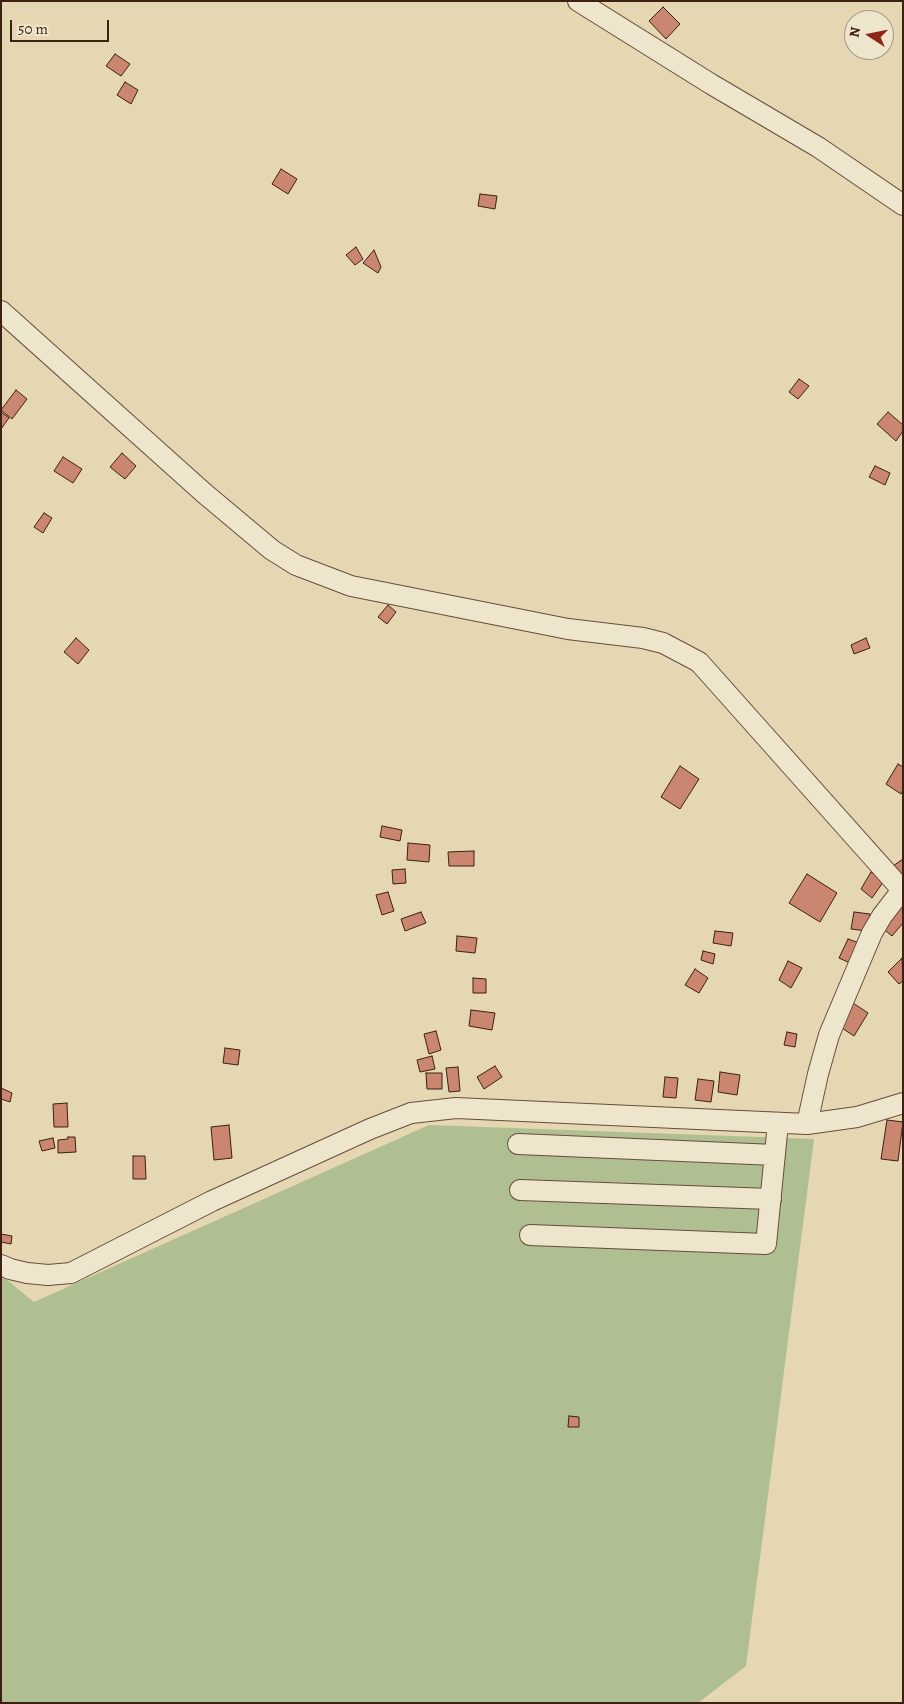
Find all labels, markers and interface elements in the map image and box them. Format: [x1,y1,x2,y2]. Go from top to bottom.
scale bar [12,10,111,42]
north arrow [844,10,894,60]
text: 50 m [18,19,48,39]
text: N [844,25,865,39]

